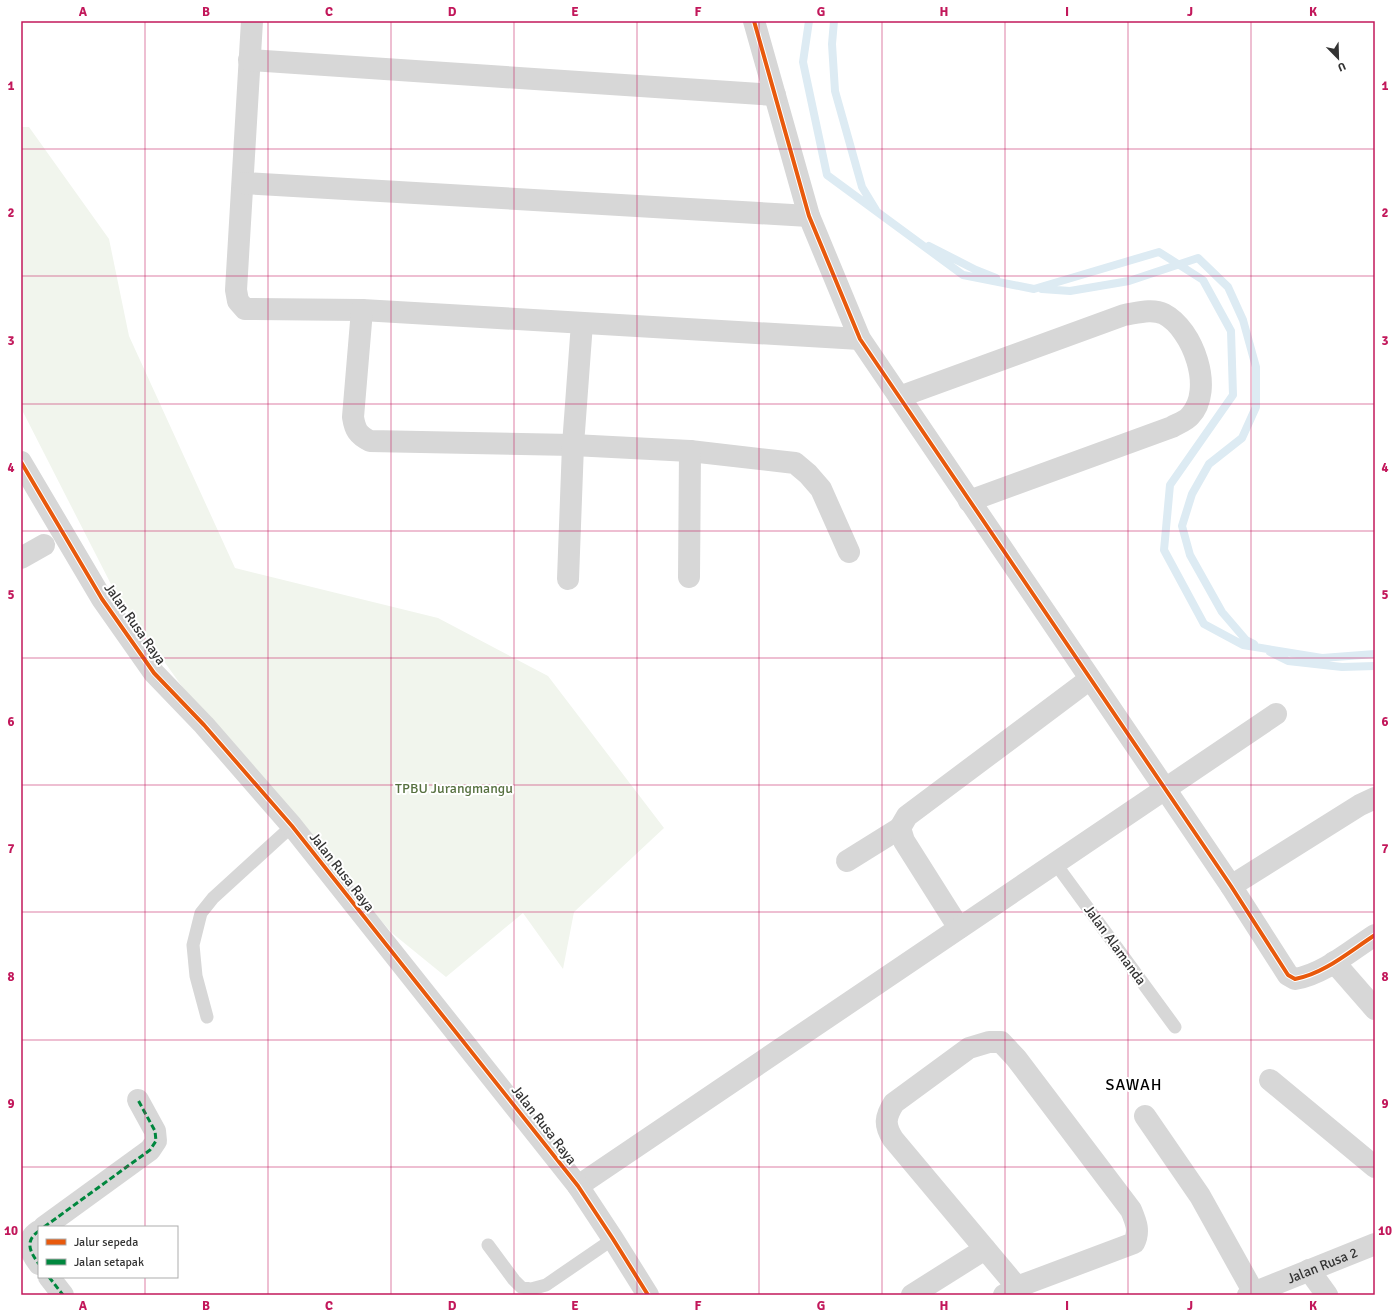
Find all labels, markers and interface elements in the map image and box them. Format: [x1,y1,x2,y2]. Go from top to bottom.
text: A [79,4,88,20]
text: B [202,4,210,20]
text: C [325,4,333,20]
text: D [448,4,457,20]
text: E [571,4,579,20]
text: F [695,4,702,20]
text: G [817,4,825,20]
text: H [940,4,948,20]
text: I [1065,4,1069,20]
text: J [1187,4,1193,20]
text: K [1309,4,1317,20]
north arrow [1318,38,1358,78]
text: U [1336,59,1348,74]
text: 1 [7,78,15,94]
text: 1 [1381,78,1389,94]
text: 2 [7,205,15,221]
text: 2 [1381,205,1389,221]
text: 3 [7,333,15,349]
text: 3 [1381,333,1389,349]
text: 4 [7,460,15,476]
text: 4 [1381,460,1389,476]
street label: Jalan Rusa Raya [101,580,169,668]
text: 5 [7,587,15,603]
text: 5 [1381,587,1389,603]
text: 6 [7,714,15,730]
text: 6 [1381,714,1389,730]
park label: TPBU Jurangmangu [395,780,513,797]
street label: Jalan Rusa Raya [306,829,378,915]
text: 7 [7,841,15,857]
text: 7 [1381,841,1389,857]
street label: Jalan Alamanda [1080,902,1150,988]
text: 8 [7,969,15,985]
text: 8 [1381,969,1389,985]
district label: SAWAH [1106,1075,1163,1095]
street label: Jalan Rusa Raya [508,1082,580,1168]
text: 9 [7,1096,15,1112]
text: 9 [1381,1096,1389,1112]
text: 10 [4,1223,18,1239]
text: 10 [1378,1223,1392,1239]
legend [38,1226,178,1278]
text: Jalur sepeda [74,1235,138,1250]
street label: Jalan Rusa 2 [1284,1243,1360,1287]
text: Jalan setapak [74,1255,144,1270]
text: A [79,1298,88,1314]
text: B [202,1298,210,1314]
text: C [325,1298,333,1314]
text: D [448,1298,457,1314]
text: E [571,1298,579,1314]
text: F [695,1298,702,1314]
text: G [817,1298,825,1314]
text: H [940,1298,948,1314]
text: I [1065,1298,1069,1314]
text: J [1187,1298,1193,1314]
text: K [1309,1298,1317,1314]

